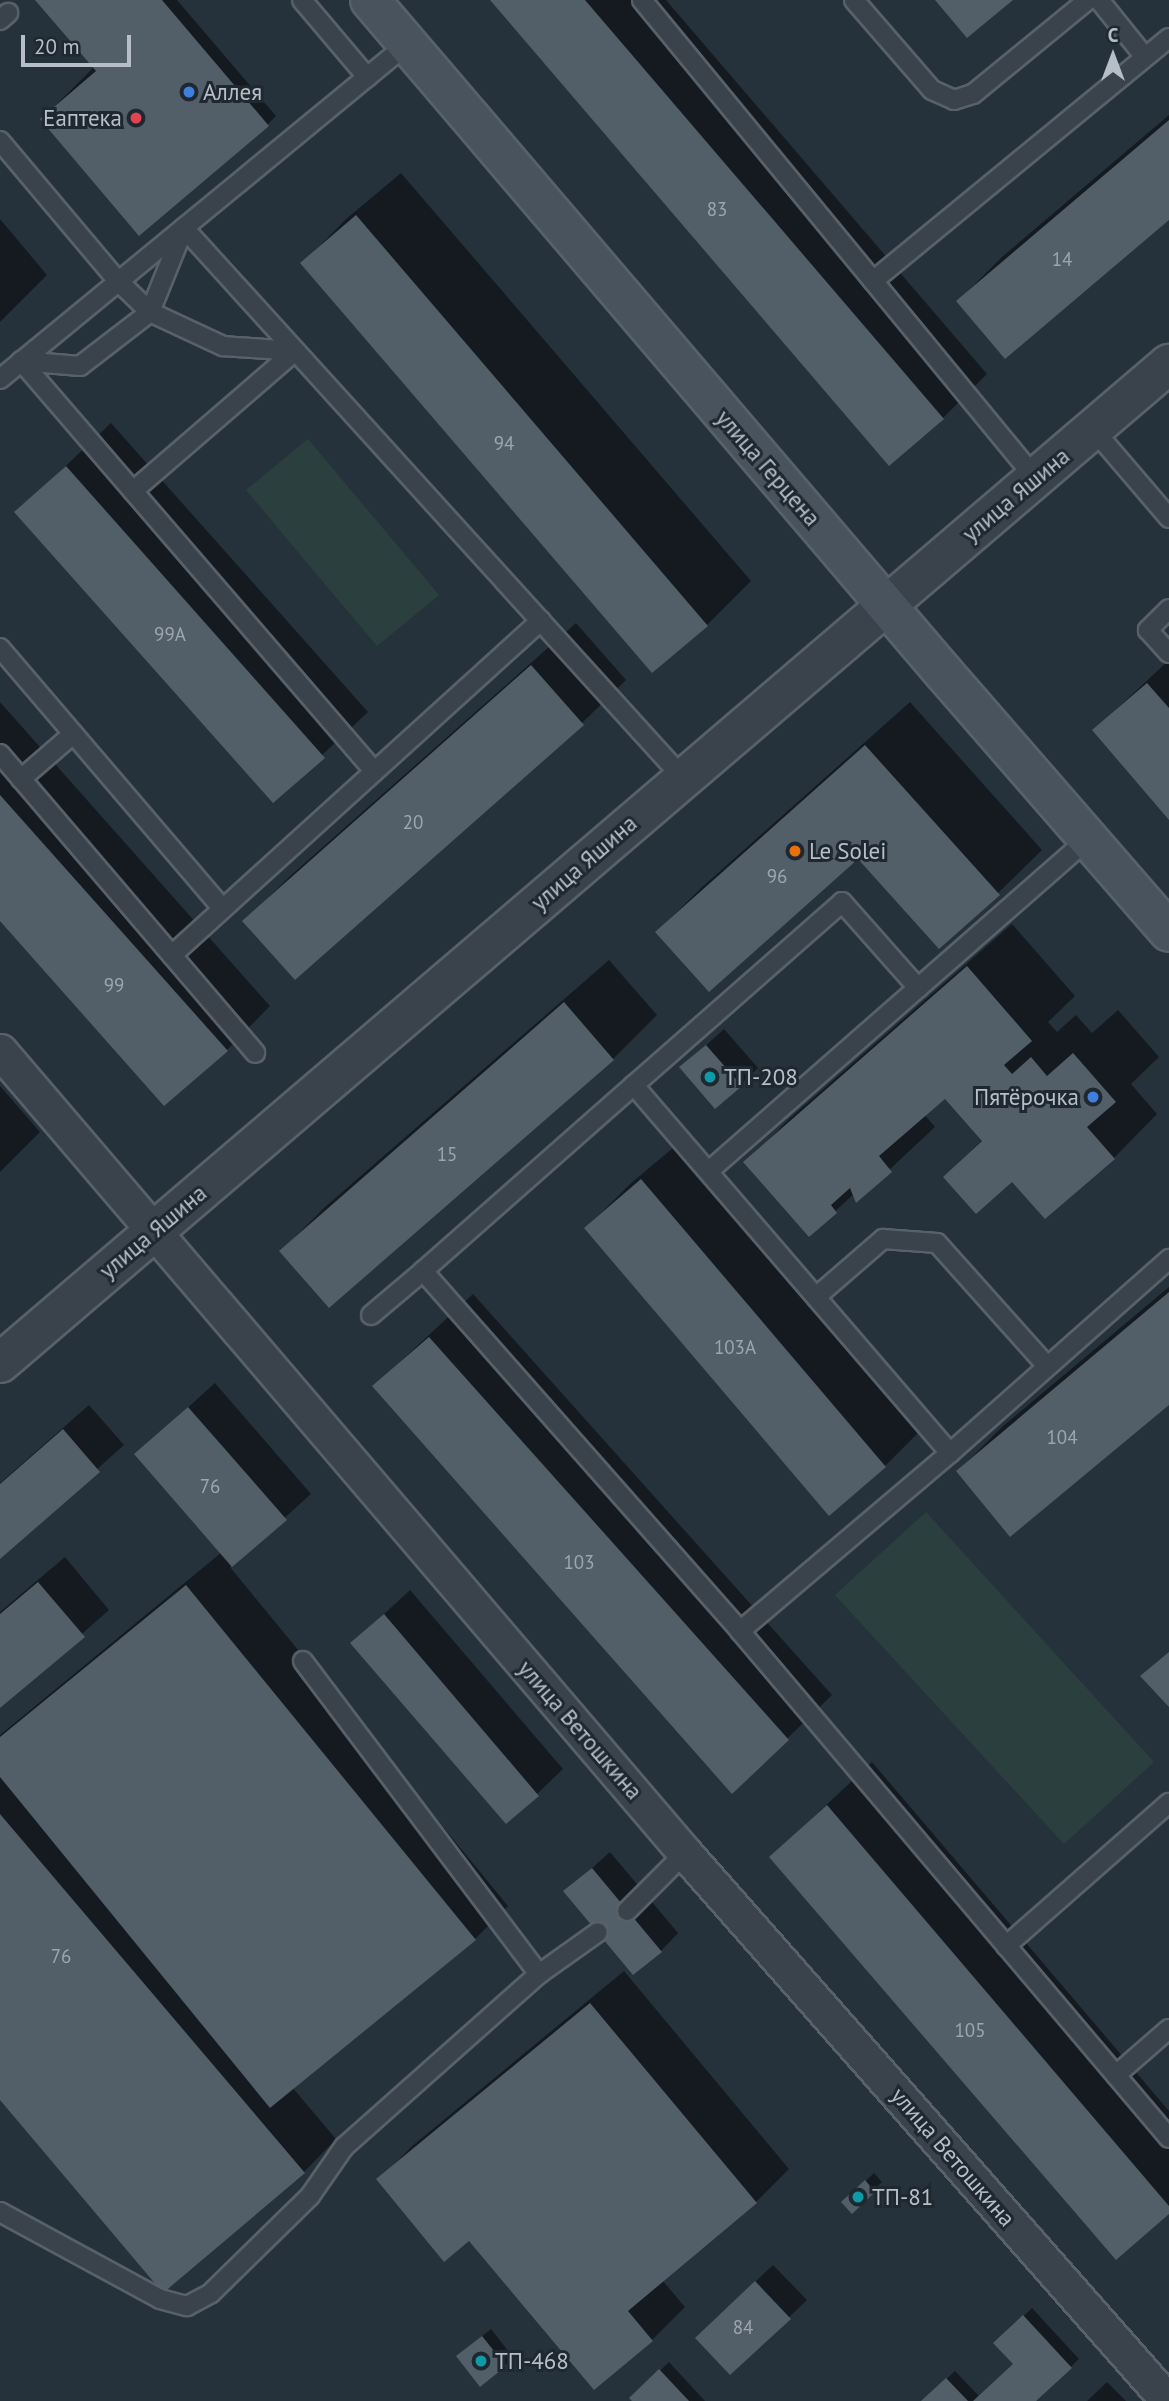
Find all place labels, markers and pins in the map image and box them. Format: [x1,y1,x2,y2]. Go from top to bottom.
place label: Аллея [203,78,262,106]
marker: Аллея [181,84,197,100]
place label: Еаптека [43,104,122,132]
marker: Еаптека [128,110,144,126]
place label: Le Solei [809,837,886,865]
marker: Le Solei [787,843,803,859]
place label: ТП-208 [724,1063,798,1091]
marker: ТП-208 [702,1069,718,1085]
place label: Пятёрочка [974,1083,1079,1111]
marker: Пятёрочка [1085,1089,1101,1105]
place label: ТП-81 [872,2183,933,2211]
marker: ТП-81 [850,2189,866,2205]
place label: ТП-468 [495,2347,569,2375]
marker: ТП-468 [473,2353,489,2369]

